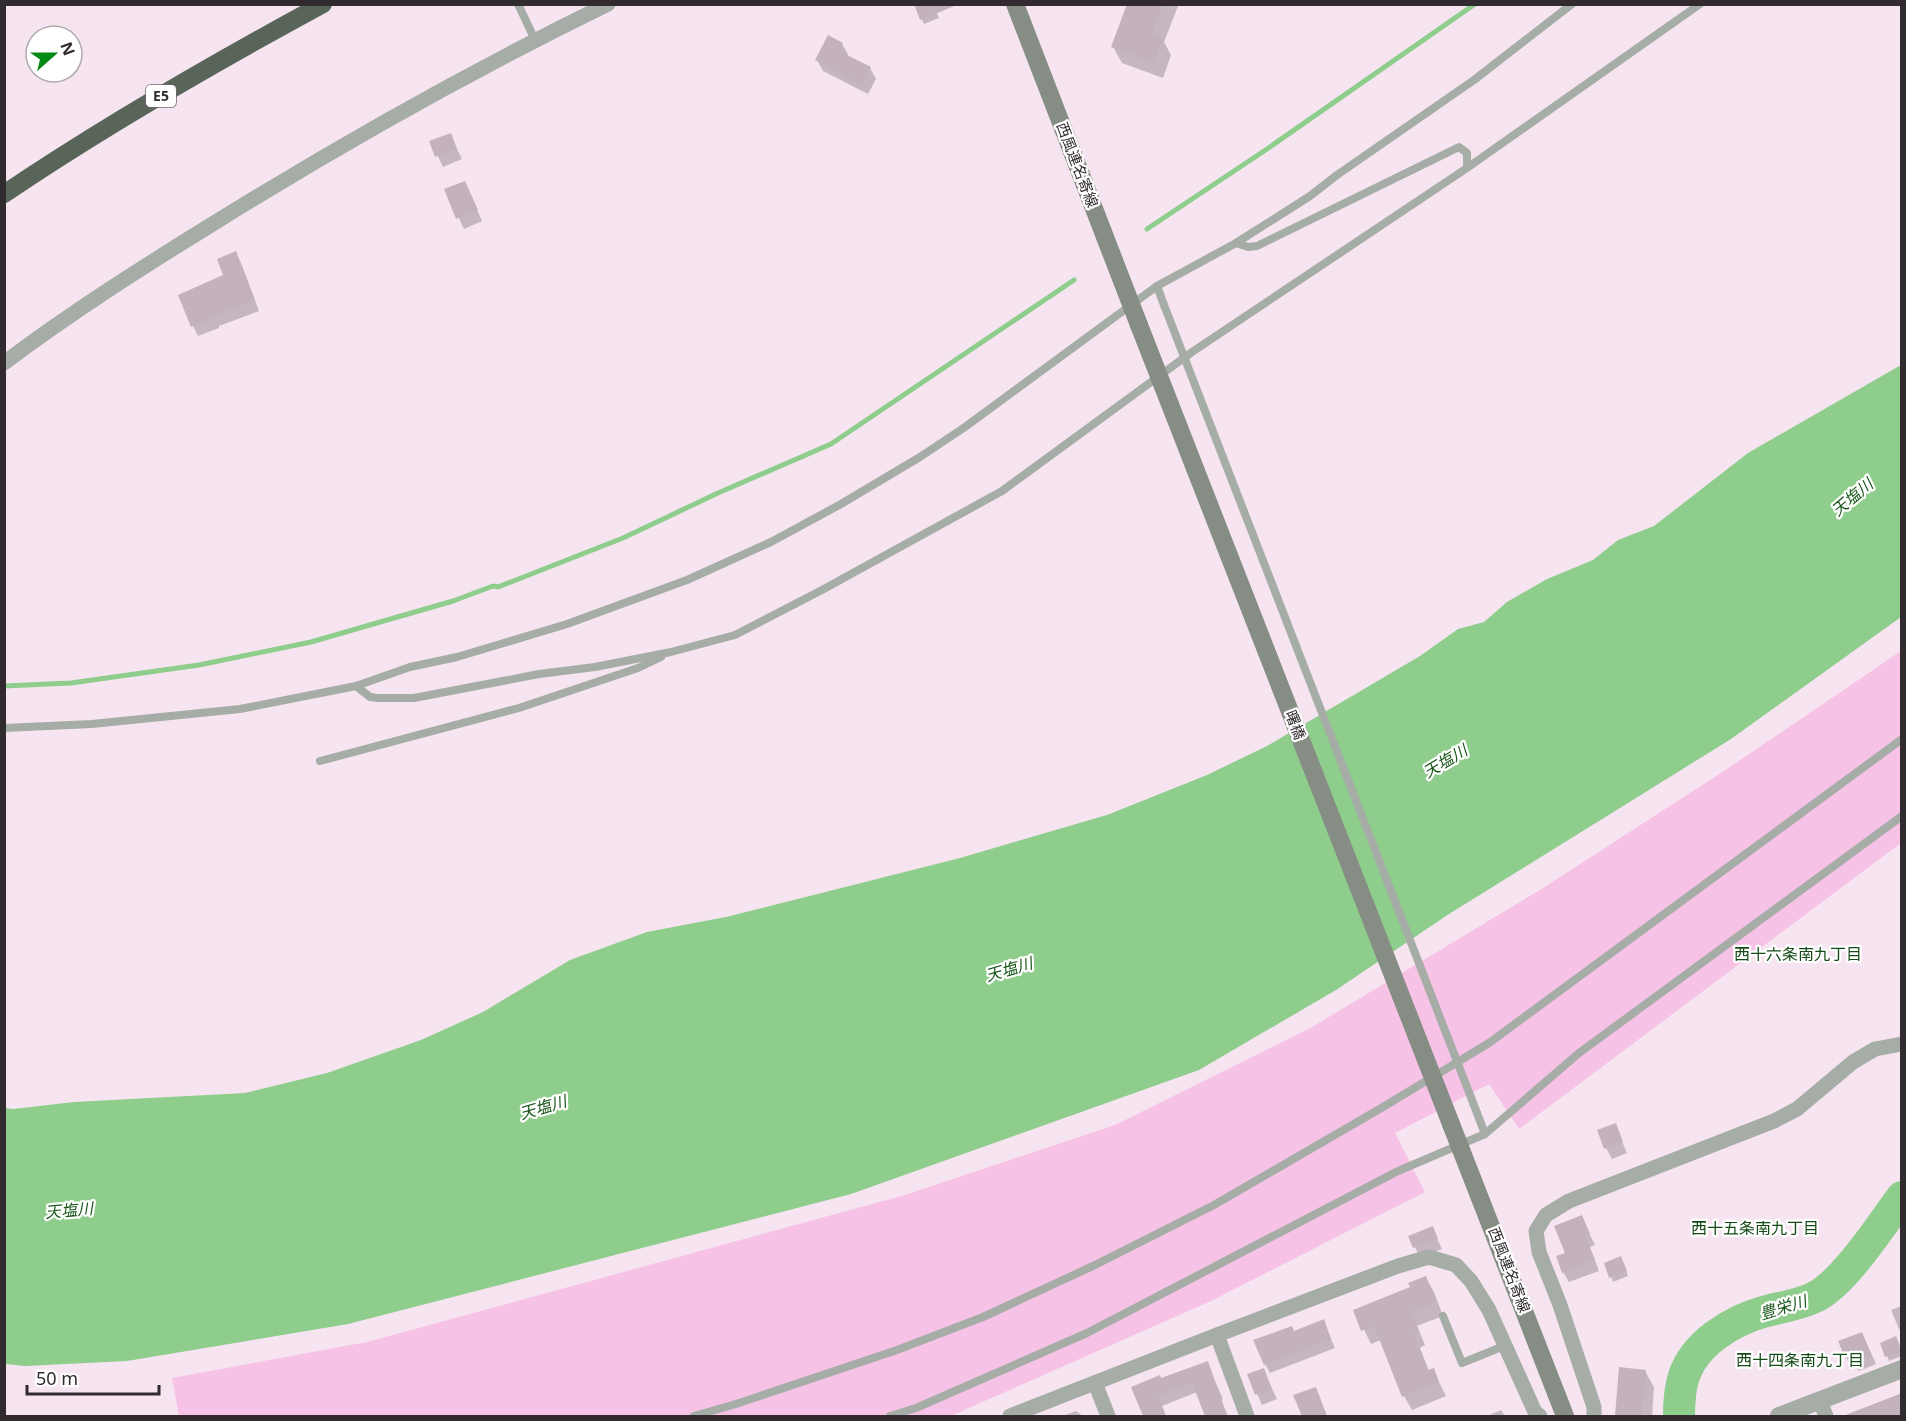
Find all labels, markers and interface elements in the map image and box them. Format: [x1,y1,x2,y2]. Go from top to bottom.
north arrow [24,24,84,84]
text: N [55,39,81,59]
road number: E5 [146,85,176,107]
street label: 西風連名寄線 [1052,119,1103,210]
water label: 天塩川 [1827,472,1879,521]
street label: 曙橋 [1281,707,1311,742]
water label: 天塩川 [1419,738,1473,783]
district label: 西十六条南九丁目 [1734,943,1862,965]
water label: 天塩川 [983,951,1037,986]
water label: 天塩川 [517,1089,571,1124]
water label: 天塩川 [44,1197,96,1223]
district label: 西十五条南九丁目 [1691,1217,1819,1239]
street label: 西風連名寄線 [1484,1224,1535,1315]
water label: 豊栄川 [1757,1289,1811,1325]
district label: 西十四条南九丁目 [1736,1349,1864,1371]
scale bar [27,1358,159,1396]
text: 50 m [36,1366,78,1390]

